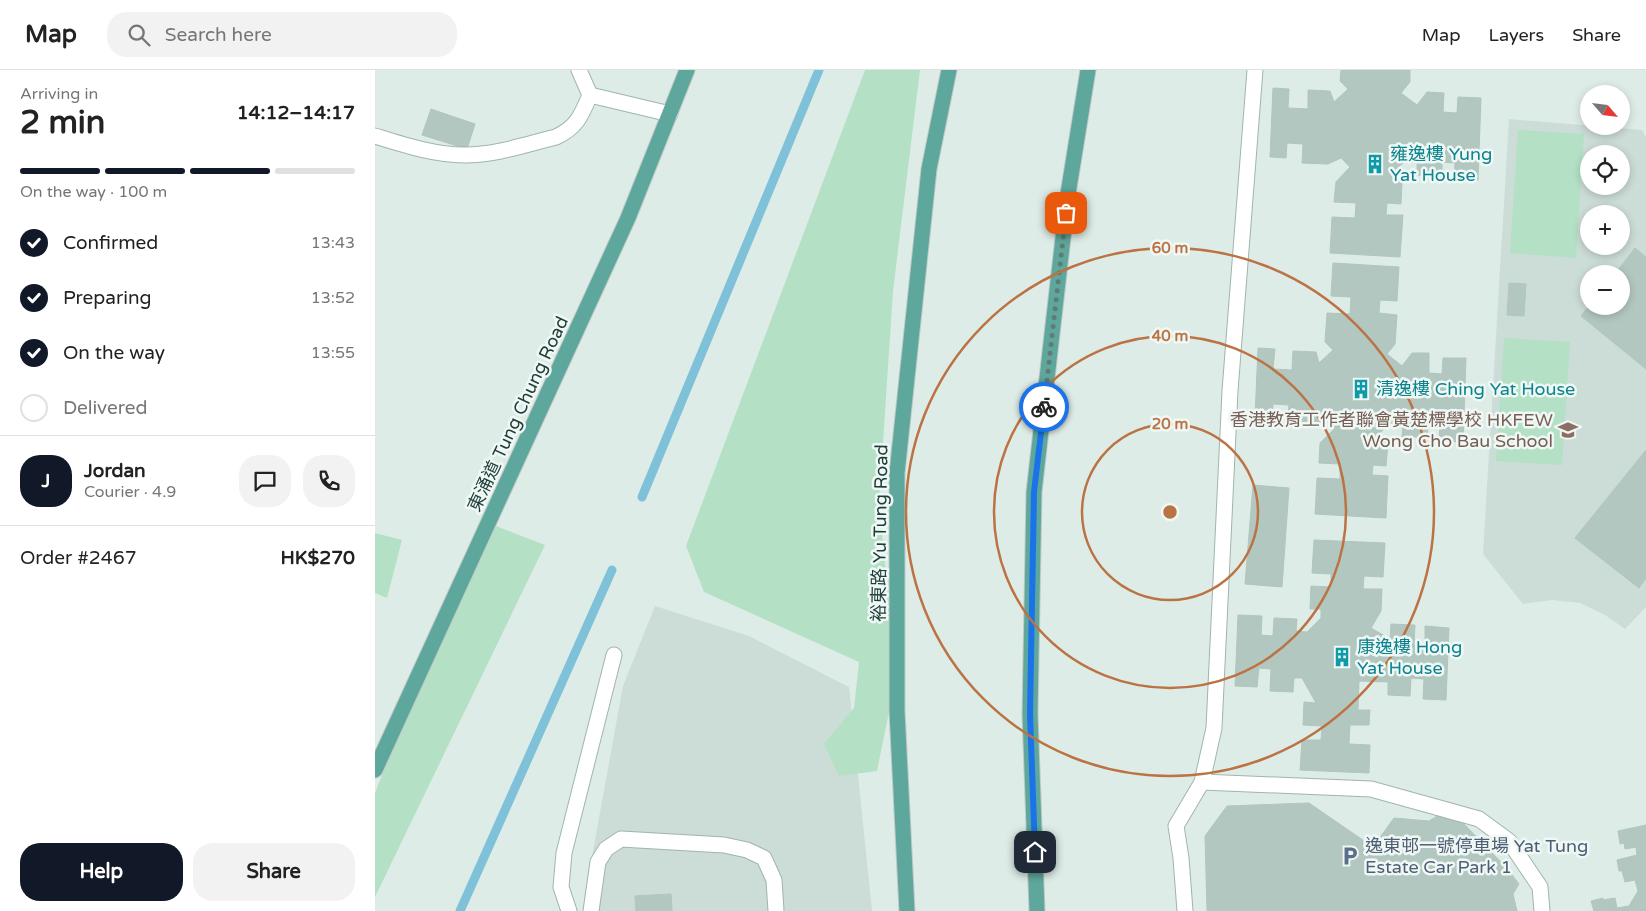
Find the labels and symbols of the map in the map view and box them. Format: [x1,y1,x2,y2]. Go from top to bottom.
north arrow [1580,85,1630,135]
place label: 雍逸樓 Yung Yat House [1390,143,1492,186]
building icon: 雍逸樓 Yung Yat House [1364,153,1386,175]
pin [1045,192,1087,234]
text: 60 m [1152,239,1188,257]
street label: 東涌道 Tung Chung Road [463,313,573,515]
text: 40 m [1152,327,1188,345]
building icon: 清逸樓 Ching Yat House [1350,378,1372,400]
place label: 清逸樓 Ching Yat House [1376,378,1575,400]
courier [1019,382,1069,432]
place label: 香港教育工作者聯會黃楚標學校 HKFEW Wong Cho Bau School [1230,409,1553,452]
text: 20 m [1152,415,1188,433]
school or university icon: 香港教育工作者聯會黃楚標學校 HKFEW Wong Cho Bau School [1557,419,1579,441]
street label: 裕東路 Yu Tung Road [867,444,893,622]
centre of rings [1161,503,1179,521]
place label: 康逸樓 Hong Yat House [1357,636,1462,679]
building icon: 康逸樓 Hong Yat House [1331,646,1353,668]
pin [1014,831,1056,873]
place label: 逸東邨一號停車場 Yat Tung Estate Car Park 1 [1365,835,1588,878]
parking icon: 逸東邨一號停車場 Yat Tung Estate Car Park 1 [1339,845,1361,867]

